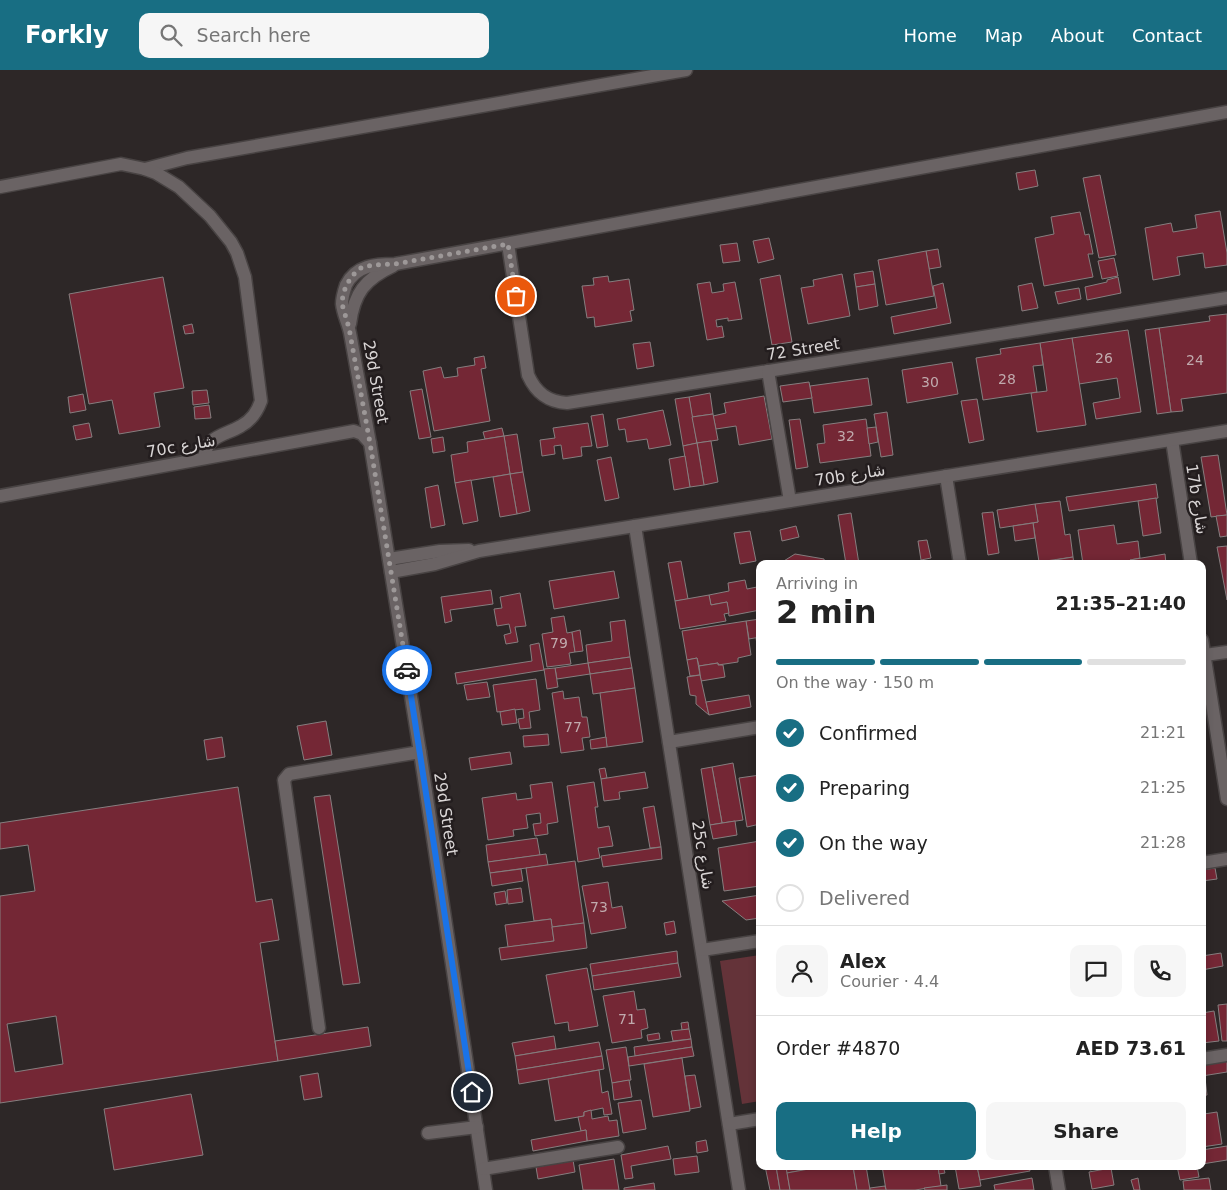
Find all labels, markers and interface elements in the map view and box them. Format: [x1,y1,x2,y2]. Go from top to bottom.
search box [139,13,489,58]
text: Forkly [25,21,109,49]
icon: search [157,21,185,49]
text: Search here [197,24,311,46]
text: Home [904,25,957,46]
text: Map [985,25,1023,46]
text: About [1051,25,1104,46]
text: Contact [1132,25,1202,46]
pin [495,275,537,317]
icon: bag [502,282,530,310]
street label: 72 Street [765,334,841,364]
street label: 29d Street [359,339,393,425]
house number: 26 [1095,350,1113,366]
house number: 24 [1186,352,1204,368]
house number: 28 [998,371,1016,387]
house number: 30 [921,374,939,390]
house number: 32 [837,428,855,444]
street label: 70c شارع [145,431,217,462]
street label: 70b شارع [813,460,887,491]
street label: 17b شارع [1181,462,1212,536]
text: Arriving in [776,574,858,593]
text: 21:35–21:40 [1056,592,1186,614]
text: 2 min [776,593,877,631]
house number: 79 [550,635,568,651]
courier [382,645,432,695]
icon: car [393,656,421,684]
text: On the way · 150 m [776,673,934,692]
house number: 77 [564,719,582,735]
icon: check [776,719,804,747]
text: Confirmed [819,722,918,744]
text: 21:21 [1140,723,1186,742]
street label: 29d Street [430,771,462,857]
icon: check [776,774,804,802]
text: Preparing [819,777,910,799]
text: 21:25 [1140,778,1186,797]
street label: 25c شارع [687,819,718,891]
icon: check [776,829,804,857]
text: On the way [819,832,928,854]
text: 21:28 [1140,833,1186,852]
text: Delivered [819,887,910,909]
house number: 73 [590,899,608,915]
button: person [776,945,828,997]
button: chat [1070,945,1122,997]
button: phone [1134,945,1186,997]
text: Alex [840,950,886,972]
text: Courier · 4.4 [840,972,939,991]
house number: 71 [618,1011,636,1027]
text: Order #4870 [776,1037,900,1059]
text: AED 73.61 [1076,1037,1186,1059]
pin [451,1071,493,1113]
icon: home [458,1078,486,1106]
button: Help [776,1102,976,1160]
button: Share [986,1102,1186,1160]

